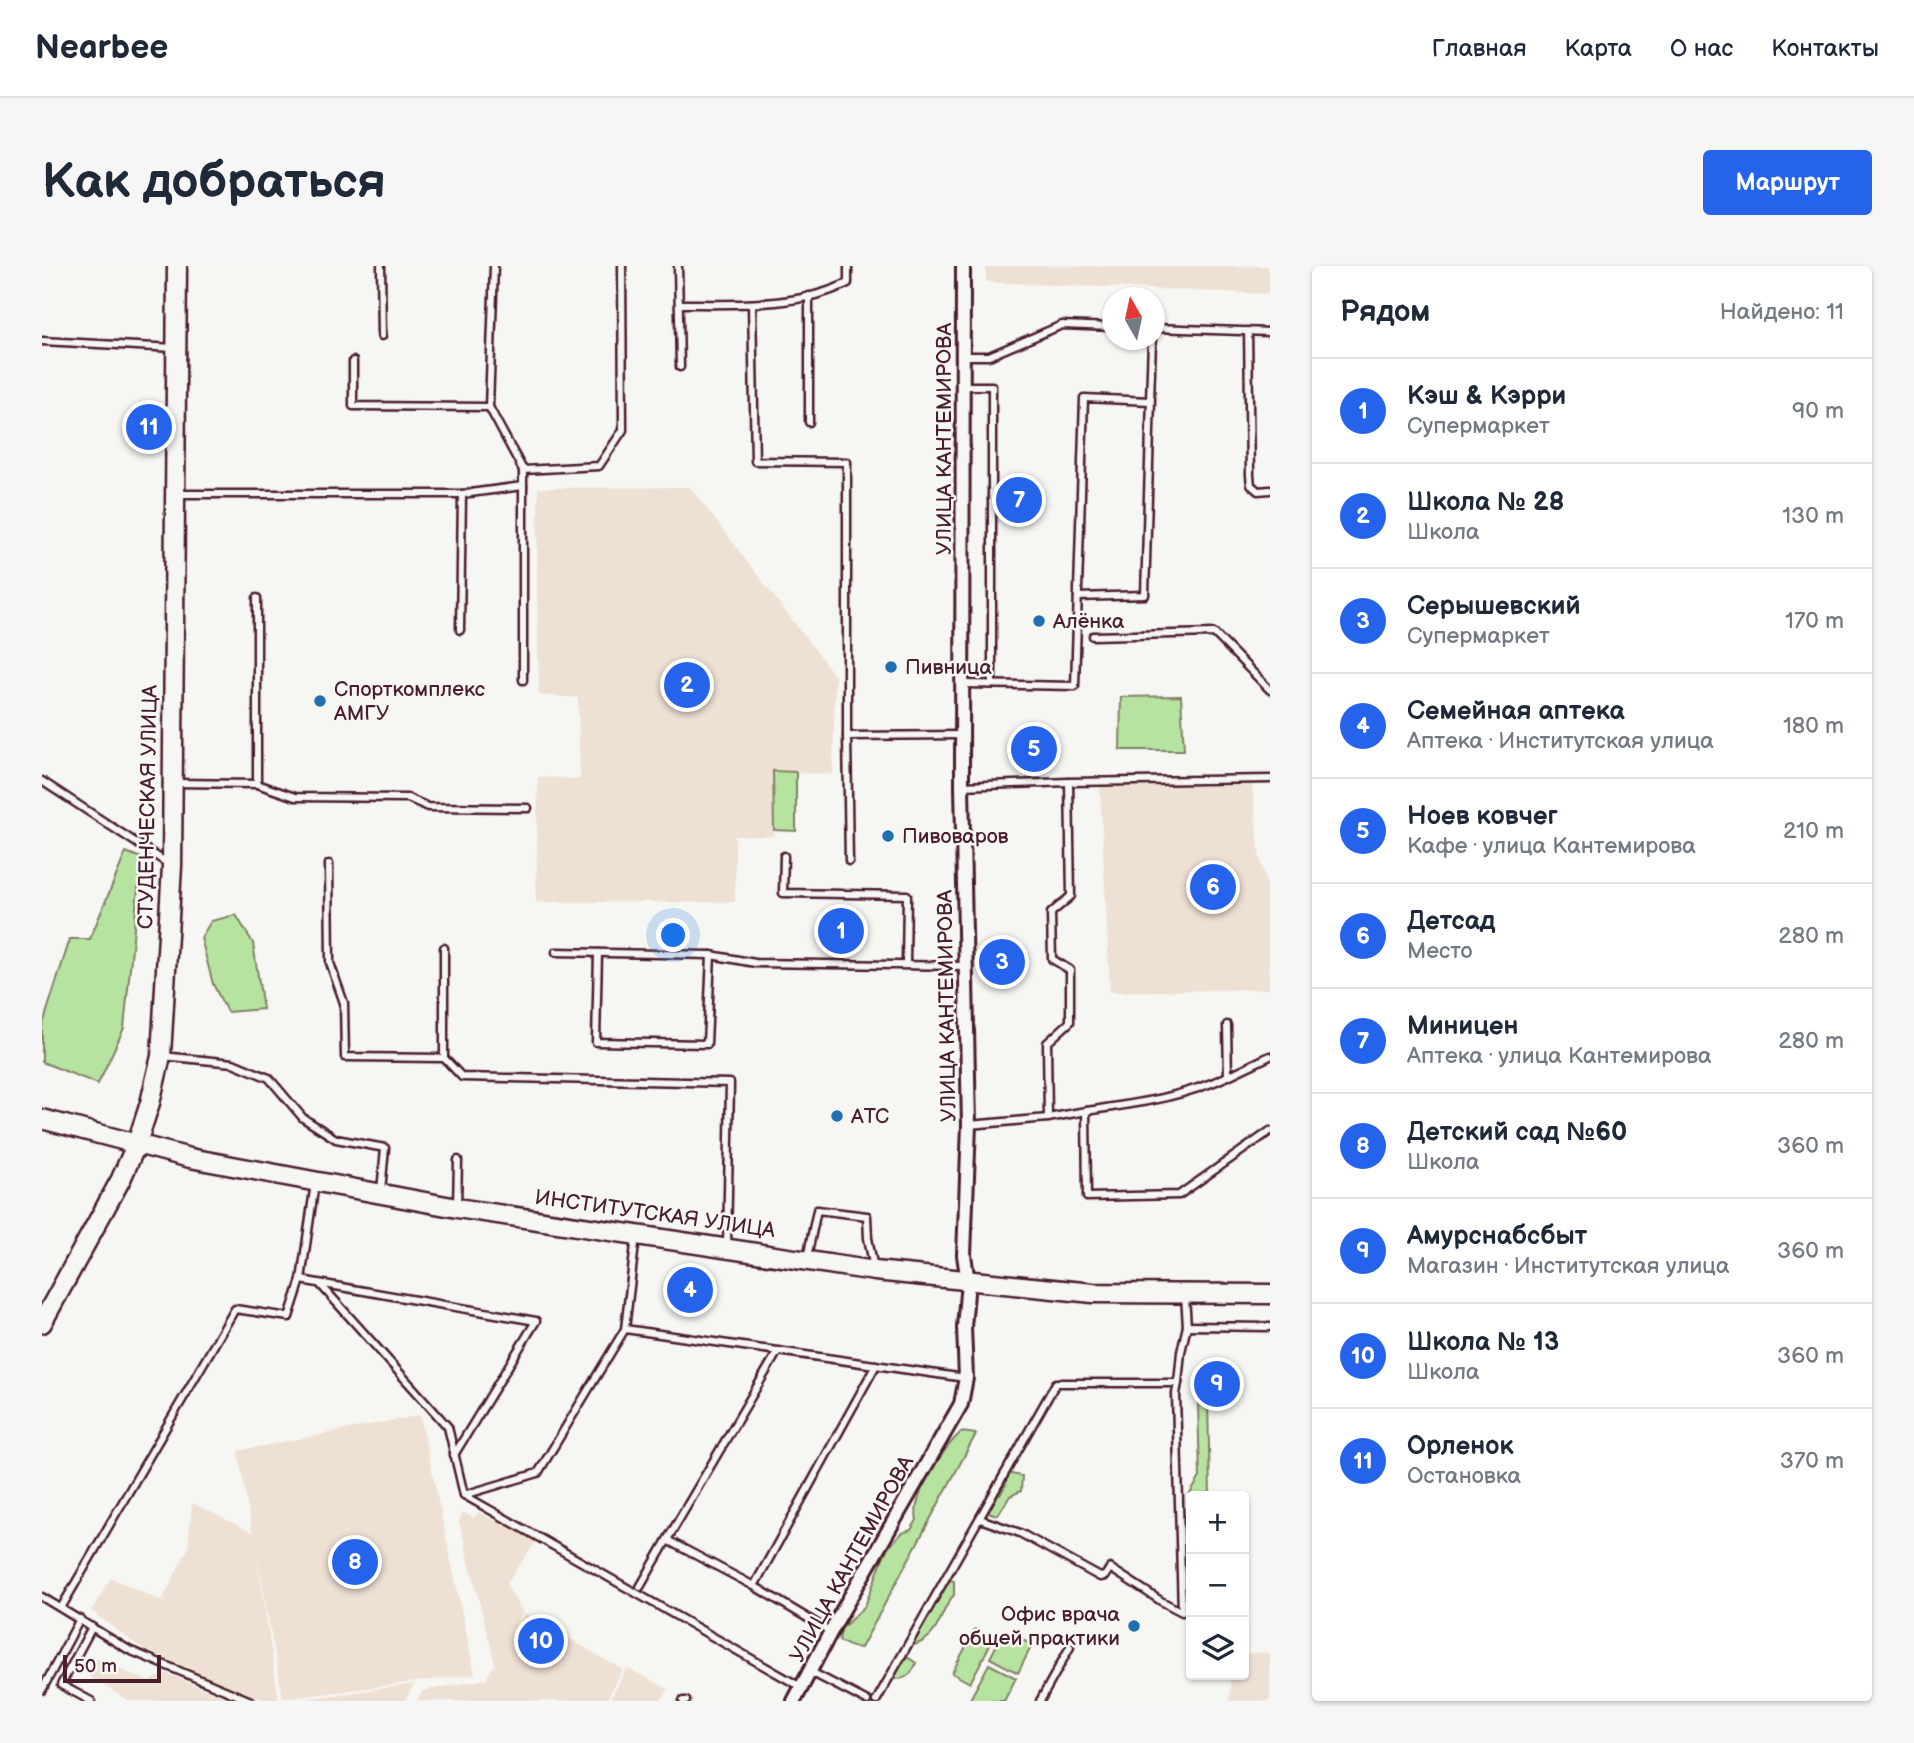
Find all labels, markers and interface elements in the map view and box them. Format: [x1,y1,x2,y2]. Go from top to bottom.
text: Nearbee [35,28,168,68]
text: Главная [1432,34,1526,63]
text: Карта [1564,34,1632,63]
text: О нас [1670,34,1733,63]
text: Контакты [1771,34,1879,63]
button: Маршрут [1703,150,1872,215]
text: Как добраться [42,153,386,212]
north arrow [1102,287,1165,350]
text: Рядом [1340,294,1430,330]
text: Найдено: 11 [1720,298,1844,326]
street label: УЛИЦА КАНТЕМИРОВА [932,323,957,555]
text: Кэш & Кэрри [1407,381,1566,412]
text: 1 [1358,397,1368,425]
text: 90 m [1792,397,1844,425]
pin: 11 [126,401,172,453]
text: Супермаркет [1407,412,1550,440]
pin: 7 [996,474,1042,526]
text: Школа № 28 [1407,487,1564,518]
text: 2 [1356,502,1370,530]
text: 130 m [1782,502,1844,530]
text: Школа [1407,518,1480,546]
text: Серышевский [1407,591,1580,622]
text: 3 [1356,607,1370,635]
text: 170 m [1785,607,1844,635]
place label: Алёнка [1052,609,1125,634]
marker: Алёнка [1031,613,1047,629]
text: Супермаркет [1407,622,1550,650]
place label: Пивница [905,655,992,680]
pin: 2 [664,659,710,711]
marker: Пивница [883,659,899,675]
place label: Спорткомплекс АМГУ [333,677,485,726]
street label: СТУДЕНЧЕСКАЯ УЛИЦА [133,684,163,929]
marker: Спорткомплекс АМГУ [312,693,328,709]
text: Семейная аптека [1407,696,1625,727]
text: 4 [1356,712,1370,740]
text: 180 m [1783,712,1844,740]
pin: 5 [1011,723,1057,775]
text: Аптека · Институтская улица [1407,727,1714,755]
text: Ноев ковчег [1407,801,1558,832]
text: 5 [1356,817,1370,845]
text: 210 m [1783,817,1844,845]
place label: Пивоваров [902,824,1009,849]
marker: Пивоваров [880,828,896,844]
text: Кафе · улица Кантемирова [1407,832,1696,860]
pin: 6 [1190,861,1236,913]
street label: УЛИЦА КАНТЕМИРОВА [932,889,962,1122]
pin: 1 [818,905,864,957]
text: Детсад [1407,906,1495,937]
your location [656,918,690,952]
text: 6 [1356,922,1370,950]
text: 280 m [1778,922,1844,950]
pin: 3 [979,936,1025,988]
text: Место [1407,937,1473,965]
text: Миницен [1407,1011,1518,1042]
text: 7 [1357,1027,1369,1055]
text: 280 m [1778,1027,1844,1055]
text: Аптека · улица Кантемирова [1407,1042,1712,1070]
place label: АТС [850,1104,889,1129]
marker: АТС [829,1108,845,1124]
text: Детский сад №60 [1407,1117,1627,1148]
text: 8 [1356,1132,1370,1160]
text: 360 m [1777,1132,1844,1160]
text: Школа [1407,1148,1480,1176]
street label: ИНСТИТУТСКАЯ УЛИЦА [533,1185,777,1243]
text: Амурснабсбыт [1407,1221,1587,1252]
text: 9 [1356,1237,1370,1265]
text: 360 m [1777,1237,1844,1265]
text: Магазин · Институтская улица [1407,1252,1729,1280]
pin: 4 [667,1264,713,1316]
text: Школа № 13 [1407,1327,1559,1358]
text: 10 [1351,1342,1375,1370]
text: 360 m [1777,1342,1844,1370]
pin: 9 [1194,1358,1240,1410]
text: Школа [1407,1358,1480,1386]
text: Орленок [1407,1431,1513,1462]
text: 11 [1353,1447,1373,1475]
text: 370 m [1780,1447,1844,1475]
street label: УЛИЦА КАНТЕМИРОВА [785,1451,919,1667]
text: Остановка [1407,1462,1521,1490]
map controls [1186,1491,1249,1680]
button: + [1186,1491,1249,1554]
pin: 8 [332,1536,378,1588]
button: − [1186,1554,1249,1617]
place label: Офис врача общей практики [959,1602,1121,1651]
pin: 10 [518,1615,564,1667]
button: layers [1186,1617,1249,1680]
marker: Офис врача общей практики [1126,1618,1142,1634]
scale bar [63,1652,161,1684]
text: 50 m [74,1655,117,1678]

